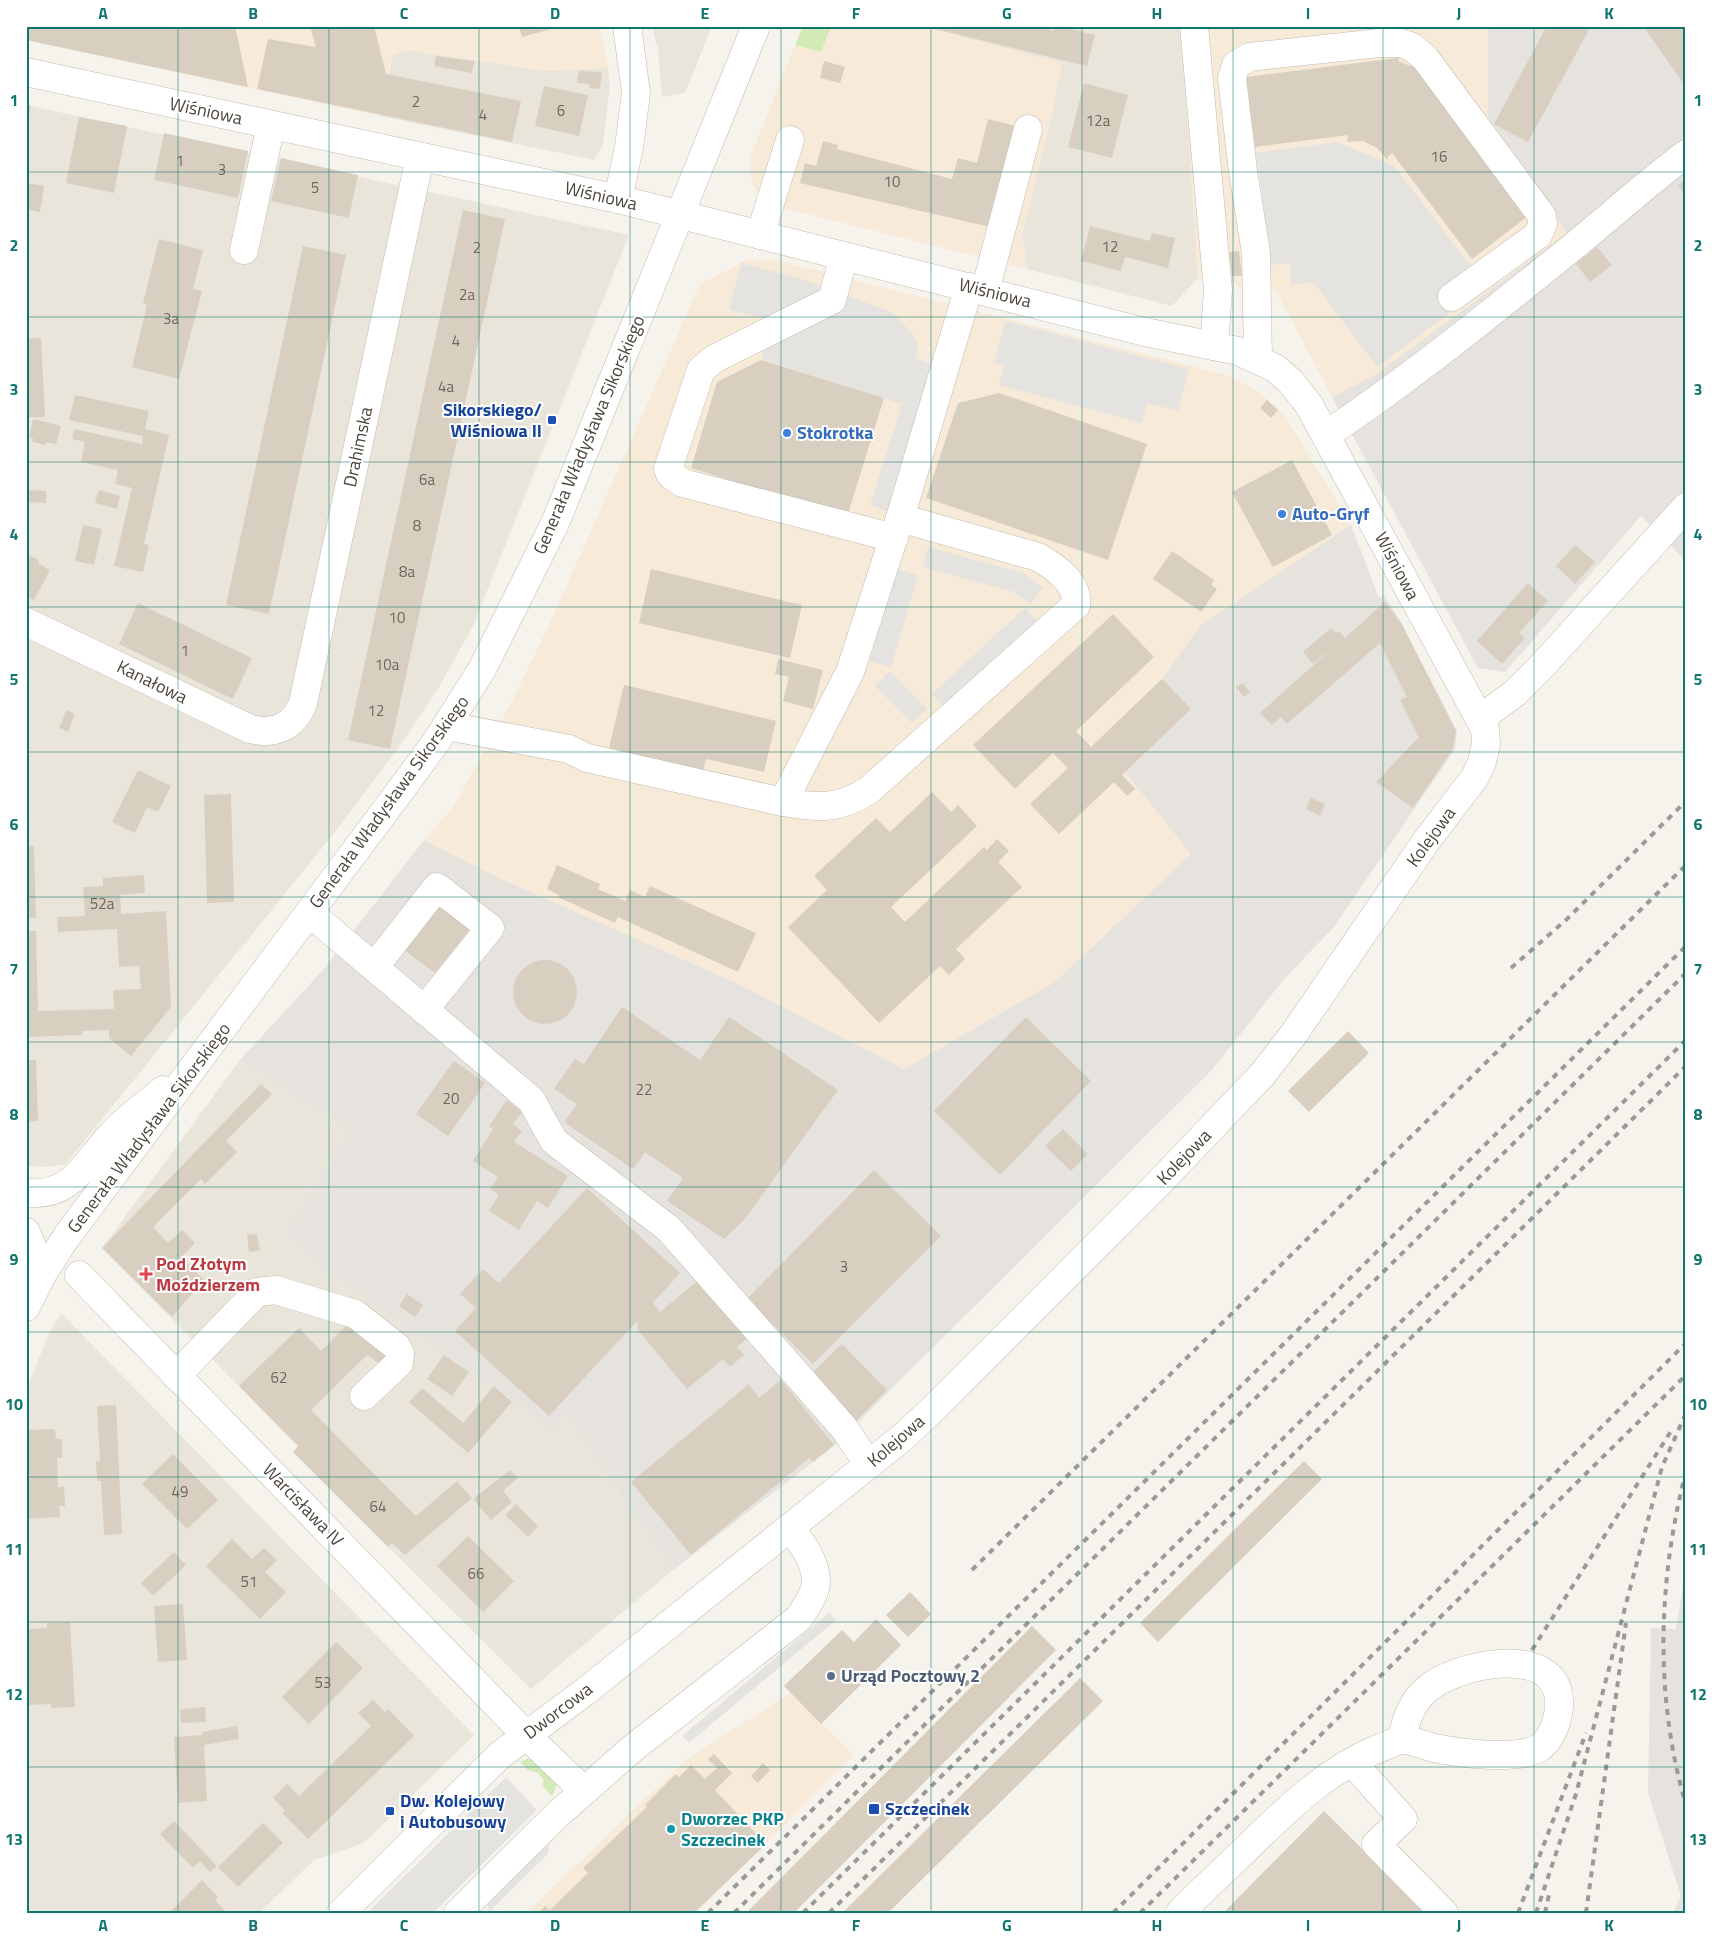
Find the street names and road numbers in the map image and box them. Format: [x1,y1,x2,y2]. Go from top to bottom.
street label: Wiśniowa [167,90,245,131]
street label: Wiśniowa [562,174,640,217]
street label: Wiśniowa [956,270,1034,315]
street label: Generała Władysława Sikorskiego [526,311,651,559]
street label: Drahimska [336,404,379,490]
street label: Wiśniowa [1368,527,1427,605]
street label: Kanałowa [112,653,192,710]
street label: Generała Władysława Sikorskiego [302,690,475,914]
street label: Kolejowa [1399,801,1462,872]
street label: Generała Władysława Sikorskiego [60,1017,237,1239]
street label: Kolejowa [1150,1123,1217,1191]
street label: Kolejowa [861,1408,930,1473]
street label: Warcisława IV [256,1457,351,1553]
street label: Dworcowa [517,1676,598,1746]

